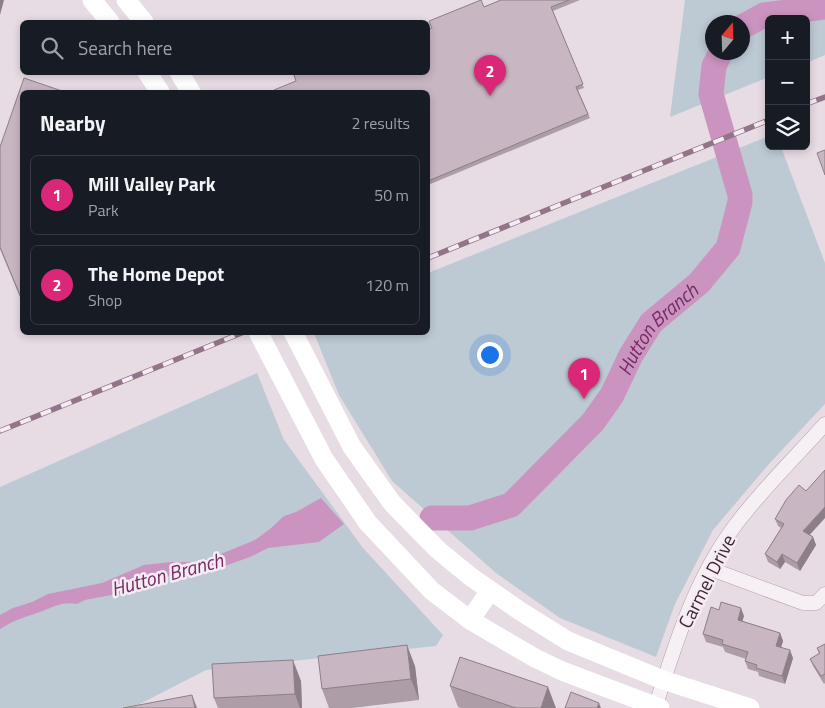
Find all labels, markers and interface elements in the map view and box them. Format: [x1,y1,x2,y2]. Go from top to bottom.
north arrow [705,15,750,60]
map controls [765,15,810,150]
button: + [765,15,810,60]
search box [20,20,430,75]
text: Search here [78,33,172,62]
icon: search [38,34,66,62]
pin: 2 [474,55,506,96]
button: − [765,60,810,105]
button: layers [765,105,810,150]
text: Nearby [40,107,105,139]
text: 2 results [351,111,410,135]
text: Mill Valley Park [88,169,216,198]
text: 1 [53,183,61,207]
text: 50 m [374,183,409,207]
text: Park [88,198,119,222]
text: The Home Depot [88,259,224,288]
text: 2 [53,273,61,297]
text: 120 m [365,273,409,297]
water label: Hutton Branch [608,274,705,380]
text: Shop [88,288,122,312]
your location [477,342,503,368]
pin: 1 [568,358,600,399]
street label: Carmel Drive [670,529,742,633]
water label: Hutton Branch [107,544,228,604]

